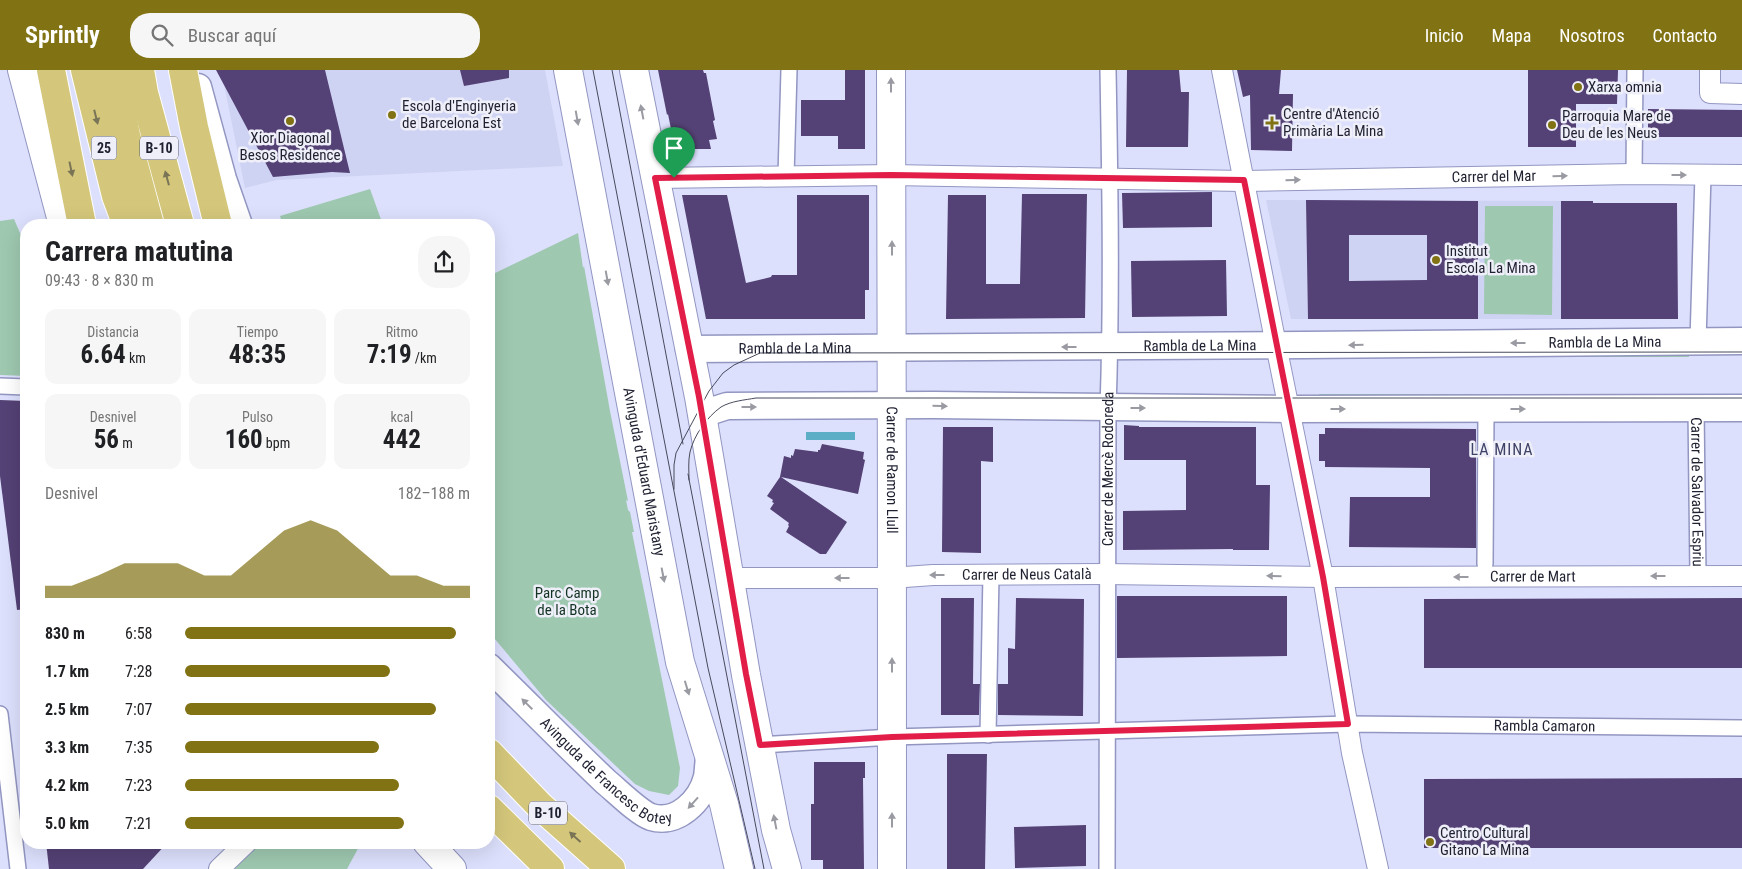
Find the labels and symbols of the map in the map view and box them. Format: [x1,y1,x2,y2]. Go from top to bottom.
one-way arrow [887,77,895,93]
place label: Xarxa omnia [1588,78,1662,96]
marker: Xarxa omnia [1572,81,1584,93]
place label: Escola d'Enginyeria de Barcelona Est [402,97,516,132]
one-way arrow [638,104,646,120]
place label: Centre d'Atenció Primària La Mina [1283,105,1383,140]
place label: Parroquia Mare de Deu de les Neus [1562,107,1671,142]
marker: Escola d'Enginyeria de Barcelona Est [386,109,398,121]
one-way arrow [93,110,101,125]
one-way arrow [574,110,582,126]
marker: Xior Diagonal Besos Residence [284,115,296,127]
marker: Centre d'Atenció Primària La Mina [1265,116,1279,130]
marker: Parroquia Mare de Deu de les Neus [1546,119,1558,131]
pin [653,127,695,178]
place label: Xior Diagonal Besos Residence [240,129,340,164]
road number: 25 [92,136,116,160]
road number: B-10 [140,136,178,160]
one-way arrow [67,162,75,177]
street label: Carrer del Mar [1452,167,1537,186]
one-way arrow [162,170,170,185]
one-way arrow [1553,171,1569,179]
one-way arrow [1672,171,1688,179]
one-way arrow [1285,176,1301,184]
one-way arrow [888,240,896,256]
place label: Institut Escola La Mina [1446,242,1536,277]
marker: Institut Escola La Mina [1430,254,1442,266]
one-way arrow [604,270,612,286]
street label: Rambla de La Mina [1548,333,1662,352]
street label: Rambla de La Mina [1143,336,1257,355]
street label: Rambla de La Mina [738,339,852,358]
one-way arrow [1510,339,1526,347]
one-way arrow [1348,341,1364,349]
one-way arrow [1061,343,1077,351]
street label: Avinguda d'Eduard Maristany [619,386,669,558]
street label: Carrer de Mercè Rodoreda [1099,391,1118,546]
one-way arrow [932,402,948,410]
one-way arrow [741,403,757,411]
one-way arrow [1130,404,1146,412]
one-way arrow [1330,405,1346,413]
one-way arrow [1510,405,1526,413]
street label: Carrer de Ramon Llull [883,406,901,534]
street label: Carrer de Salvador Espriu [1687,417,1707,567]
district label: LA MINA [1470,440,1534,459]
street label: Carrer de Neus Català [962,565,1092,584]
one-way arrow [660,567,668,583]
street label: Carrer de Mart [1490,567,1576,586]
one-way arrow [929,571,945,579]
one-way arrow [1266,572,1282,580]
one-way arrow [1650,572,1666,580]
one-way arrow [1453,573,1469,581]
one-way arrow [834,574,850,582]
park label: Parc Camp de la Bota [535,584,599,619]
one-way arrow [888,657,896,673]
one-way arrow [684,681,692,696]
one-way arrow [521,698,533,710]
street label: Avinguda de Francesc Botey [537,714,674,828]
street label: Rambla Camaron [1494,716,1595,736]
one-way arrow [687,796,698,809]
road number: B-10 [529,801,567,824]
one-way arrow [888,812,896,828]
one-way arrow [770,814,778,830]
place label: Centro Cultural Gitano La Mina [1440,824,1529,859]
one-way arrow [568,831,581,842]
marker: Centro Cultural Gitano La Mina [1424,836,1436,848]

